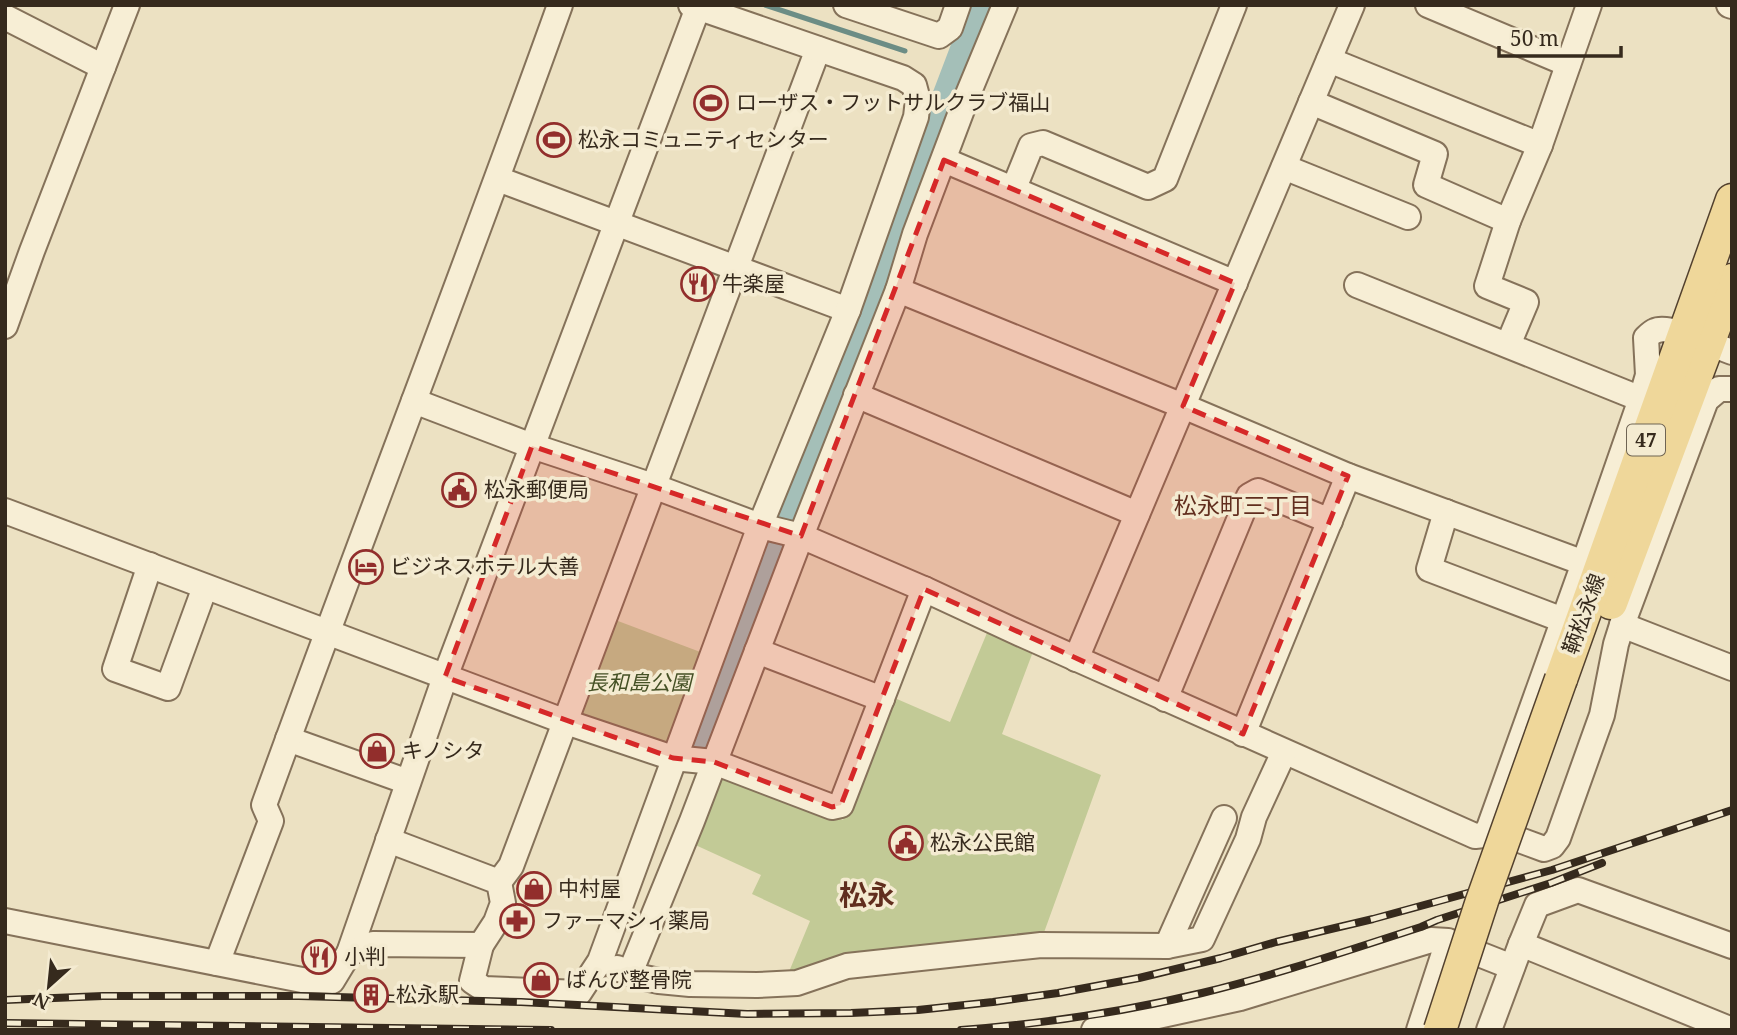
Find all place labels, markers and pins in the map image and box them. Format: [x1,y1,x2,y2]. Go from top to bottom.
sports icon: ローザス・フットサルクラブ福山 [692,84,730,122]
place label: ローザス・フットサルクラブ福山 [736,88,1050,116]
sports icon: 松永コミュニティセンター [535,121,573,159]
place label: 松永コミュニティセンター [578,125,829,153]
restaurant icon: 牛楽屋 [679,265,717,303]
place label: 牛楽屋 [722,269,785,297]
public building icon: 松永郵便局 [440,471,478,509]
place label: 松永郵便局 [484,475,589,503]
hotel icon: ビジネスホテル大善 [347,548,385,586]
place label: ビジネスホテル大善 [390,552,579,580]
shop icon: キノシタ [358,732,396,770]
place label: キノシタ [402,736,485,764]
public building icon: 松永公民館 [887,824,925,862]
place label: 松永公民館 [930,828,1035,856]
shop icon: 中村屋 [515,870,553,908]
place label: 中村屋 [558,874,621,902]
pharmacy icon: ファーマシィ薬局 [498,902,536,940]
place label: ファーマシィ薬局 [542,906,710,934]
restaurant icon: 小判 [300,938,338,976]
place label: 小判 [344,942,386,970]
shop icon: ばんび整骨院 [522,961,560,999]
place label: ばんび整骨院 [566,965,692,993]
building icon: 松永駅 [352,976,390,1014]
place label: 松永駅 [396,980,459,1008]

